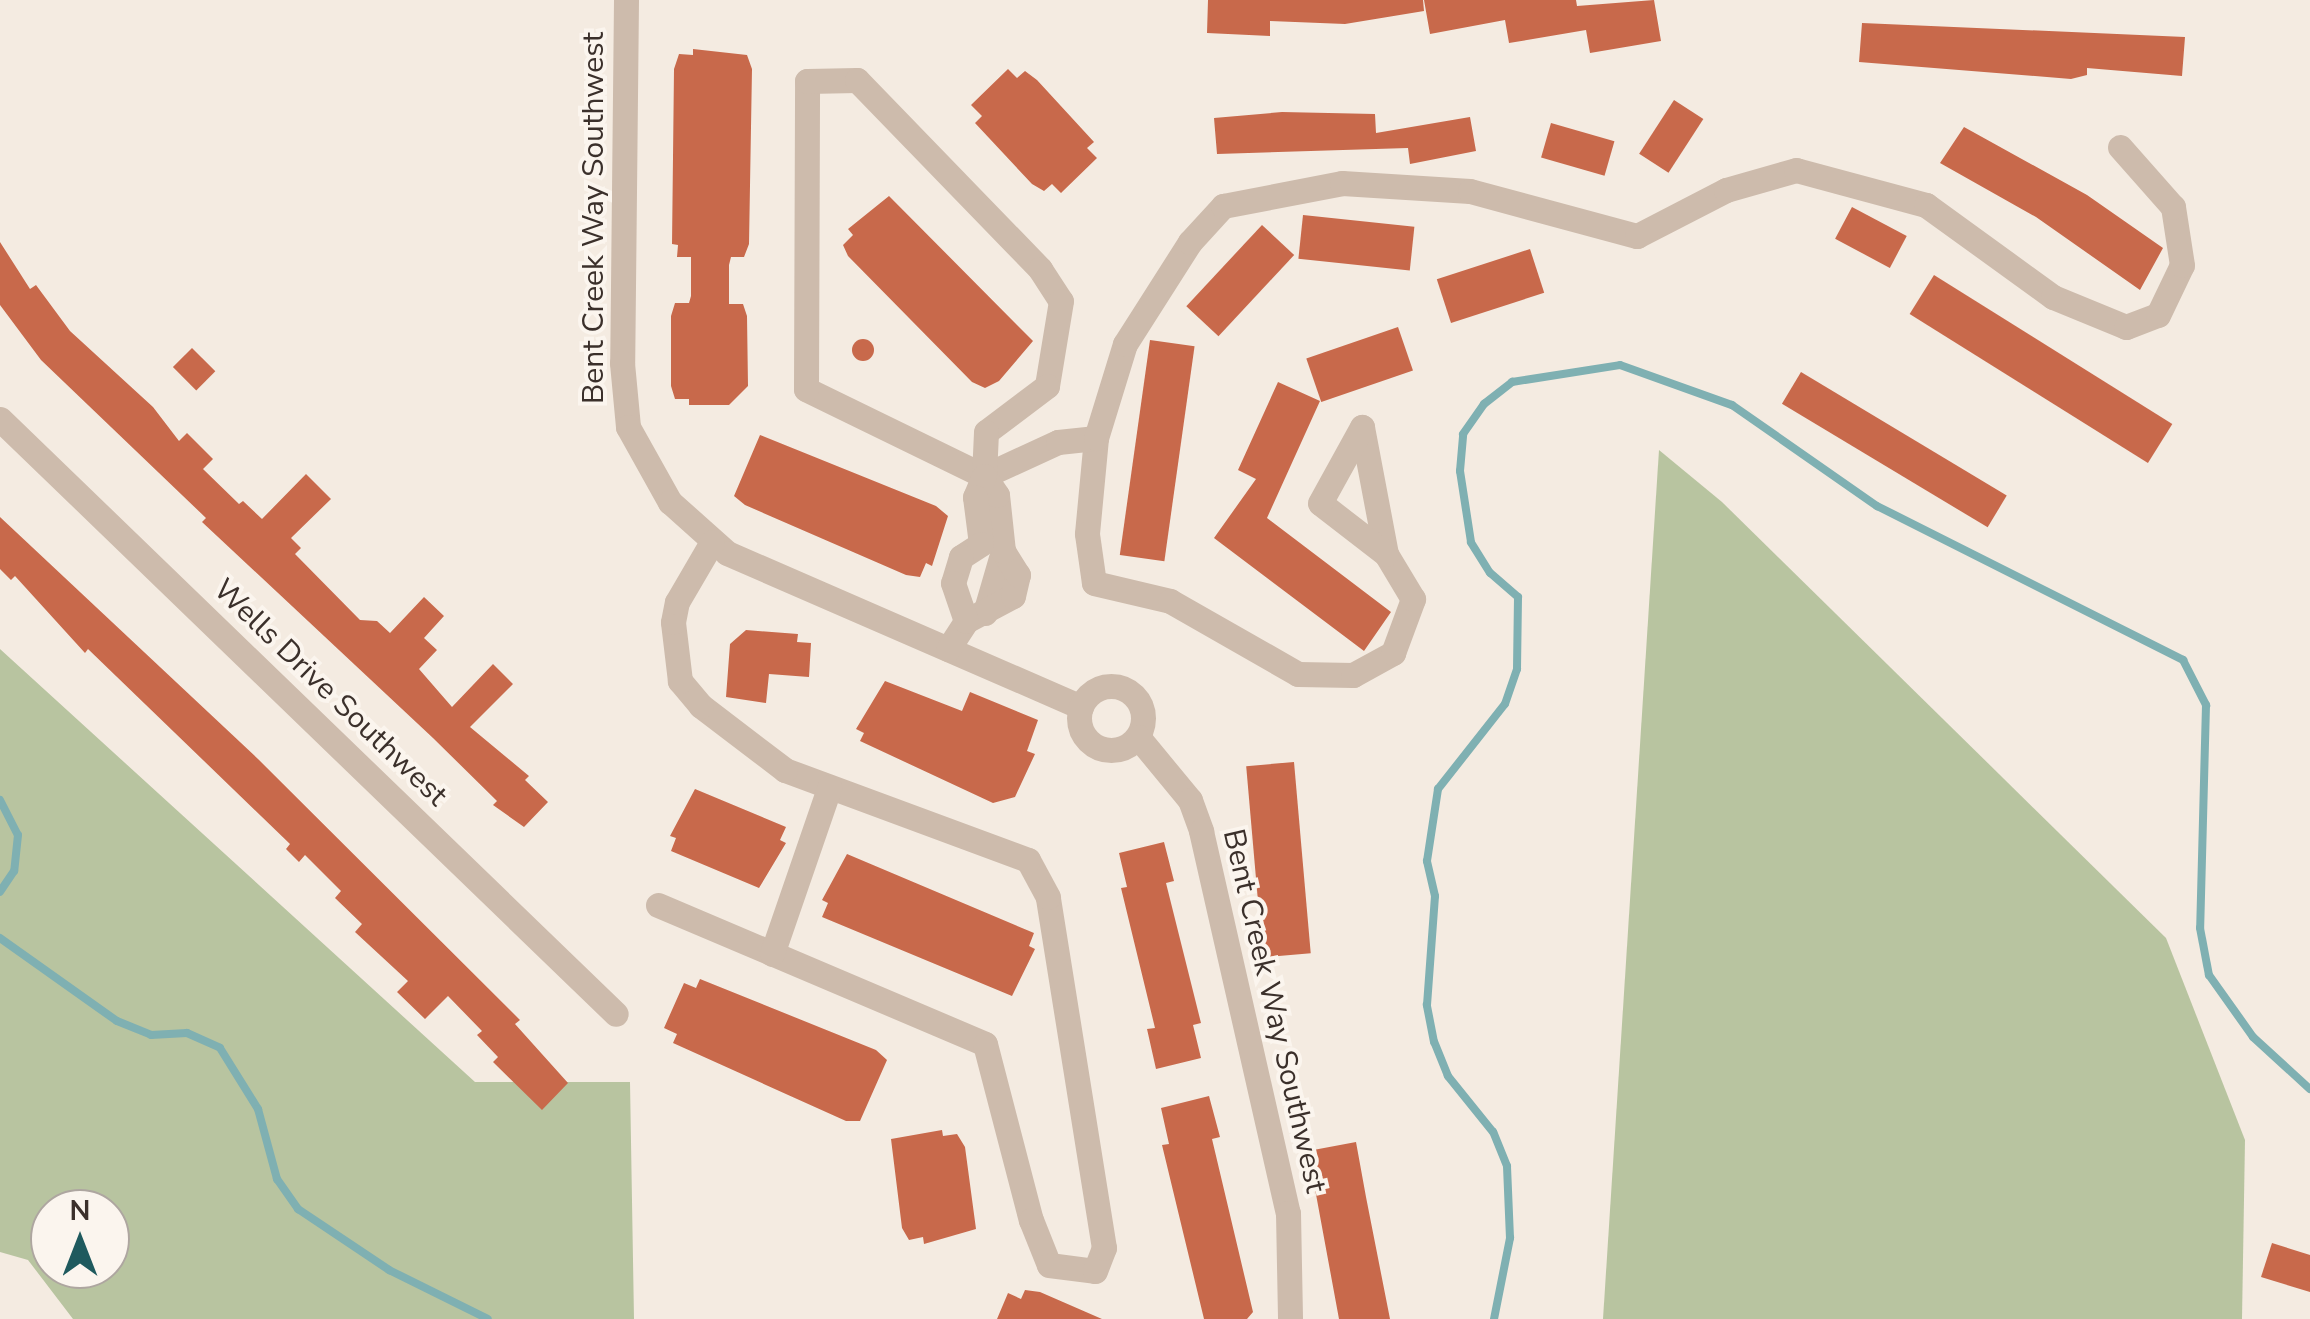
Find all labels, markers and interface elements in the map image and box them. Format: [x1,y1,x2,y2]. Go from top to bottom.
street label: Bent Creek Way Southwest [576,32,612,404]
street label: Wells Drive Southwest [206,572,454,814]
street label: Bent Creek Way Southwest [1215,826,1333,1196]
north arrow [30,1189,130,1289]
text: N [70,1192,90,1230]

